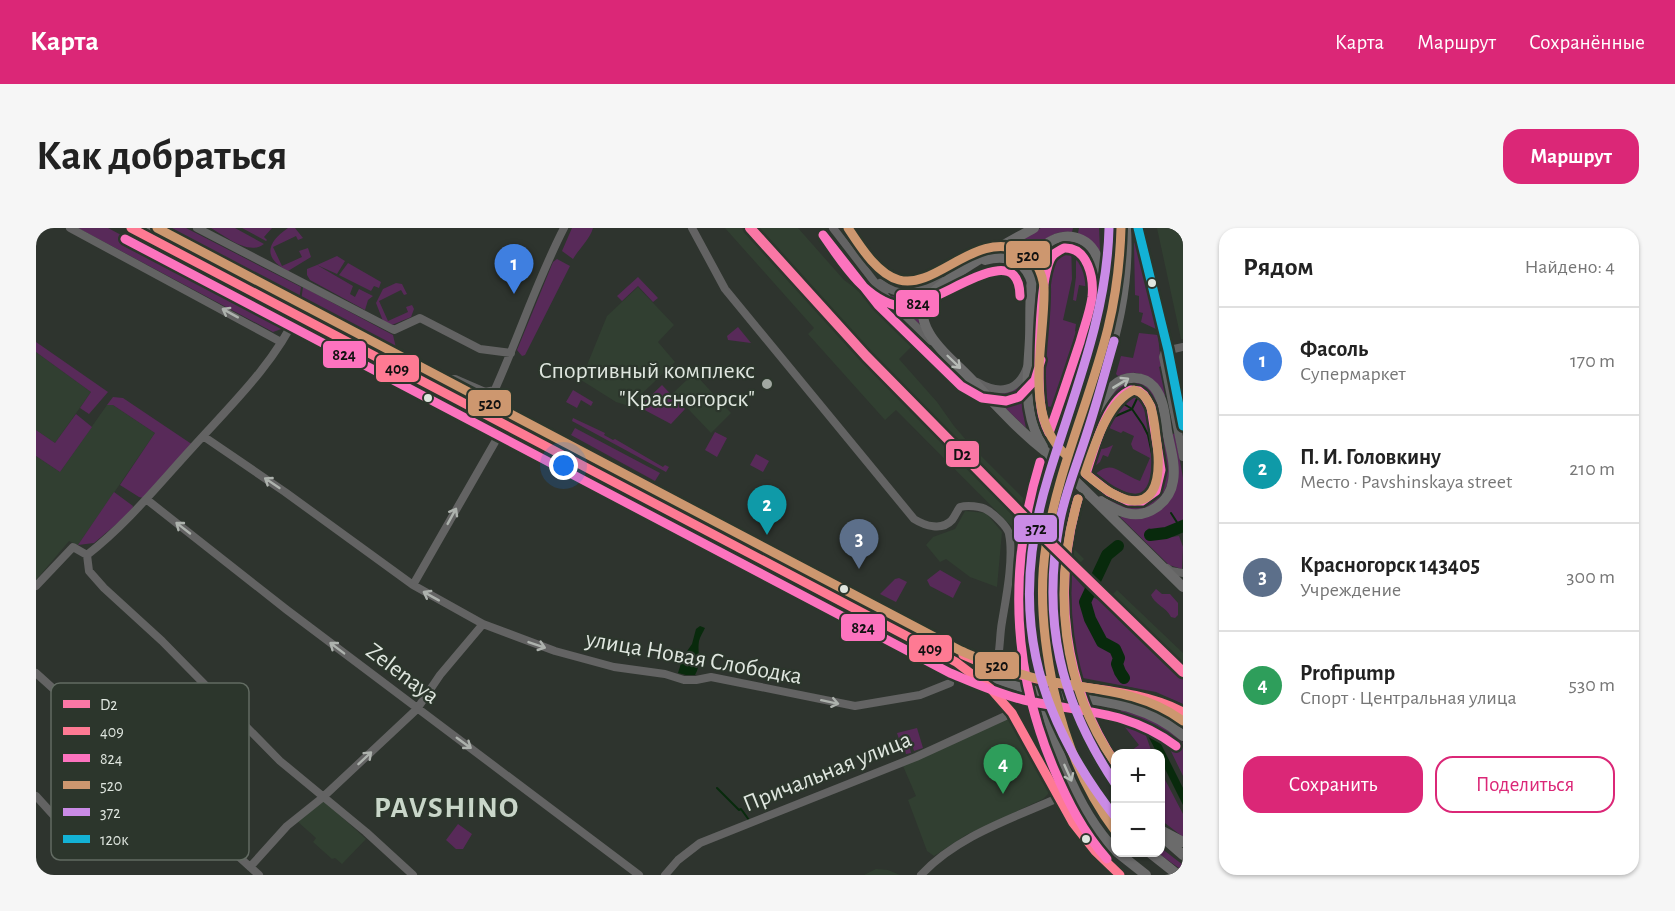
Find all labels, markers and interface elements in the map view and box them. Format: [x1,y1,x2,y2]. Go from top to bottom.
text: Карта [30,28,99,56]
text: Карта [1335,32,1384,53]
text: Маршрут [1417,32,1496,53]
text: Сохранённые [1529,32,1645,53]
button: Маршрут [1503,129,1639,184]
text: Как добраться [36,135,287,177]
line badge: 520 [1005,240,1051,269]
pin: 1 [494,244,534,294]
text: 520 [1017,248,1039,264]
text: Рядом [1243,254,1314,280]
text: Найдено: 4 [1525,257,1615,277]
unlabelled marker [1146,277,1158,289]
line badge: 824 [895,289,940,318]
text: 824 [906,296,930,312]
one-way arrow [222,307,239,319]
text: Фасоль [1300,338,1368,360]
line badge: 824 [322,340,367,369]
text: 824 [332,347,356,363]
text: 1 [1259,351,1266,371]
text: 170 m [1570,351,1615,371]
line badge: 409 [375,354,420,383]
one-way arrow [946,355,961,369]
place label: Спортивный комплекс "Красногорск" [538,359,755,411]
text: 409 [385,361,409,377]
text: Супермаркет [1300,364,1406,384]
marker: Спортивный комплекс "Красногорск" [760,377,774,391]
one-way arrow [1112,377,1129,389]
line badge: 520 [467,389,512,417]
unlabelled marker [422,392,434,404]
text: 520 [479,396,501,412]
line badge: D2 [945,440,980,468]
text: П. И. Головкину [1300,446,1441,468]
text: D2 [953,447,971,463]
your location [549,451,578,480]
text: 2 [1258,459,1267,479]
text: 210 m [1569,459,1615,479]
text: Место · Pavshinskaya street [1300,472,1512,492]
one-way arrow [264,477,281,489]
pin: 2 [748,486,786,535]
one-way arrow [446,508,458,525]
line badge: 372 [1013,514,1058,543]
pin: 3 [840,520,878,569]
text: 372 [1025,521,1047,537]
one-way arrow [175,522,191,535]
text: Красногорск 143405 [1300,554,1480,576]
text: 3 [1258,567,1267,587]
text: 300 m [1566,567,1615,587]
text: Учреждение [1300,580,1401,600]
unlabelled marker [838,583,850,595]
one-way arrow [423,590,441,601]
line badge: 824 [840,613,886,642]
text: 824 [851,620,875,636]
street label: улица Новая Слободка [583,627,804,689]
line badge: 409 [908,634,953,663]
street label: Zelenaya [362,639,443,709]
one-way arrow [527,640,546,651]
one-way arrow [329,641,345,654]
text: 409 [918,641,942,657]
line badge: 520 [974,651,1020,680]
text: 520 [986,658,1008,674]
text: Profipump [1300,662,1395,684]
text: 4 [1257,675,1268,695]
text: 530 m [1569,675,1615,695]
legend [51,683,249,860]
text: Спорт · Центральная улица [1300,688,1517,708]
text: D2 [100,697,118,713]
one-way arrow [820,697,839,708]
text: 409 [100,724,124,740]
street label: Причальная улица [740,727,915,817]
one-way arrow [455,737,471,749]
pin: 4 [984,744,1022,794]
map controls [1111,749,1165,857]
button: + [1111,749,1165,803]
text: 824 [100,751,123,767]
one-way arrow [357,751,372,765]
button: Сохранить [1243,756,1423,813]
button: Поделиться [1435,756,1615,813]
one-way arrow [1063,763,1075,781]
text: 520 [100,778,122,794]
district label: PAVSHINO [374,793,520,823]
button: − [1111,803,1165,857]
text: 372 [100,805,121,821]
text: 120к [100,832,129,848]
unlabelled marker [1080,833,1092,845]

